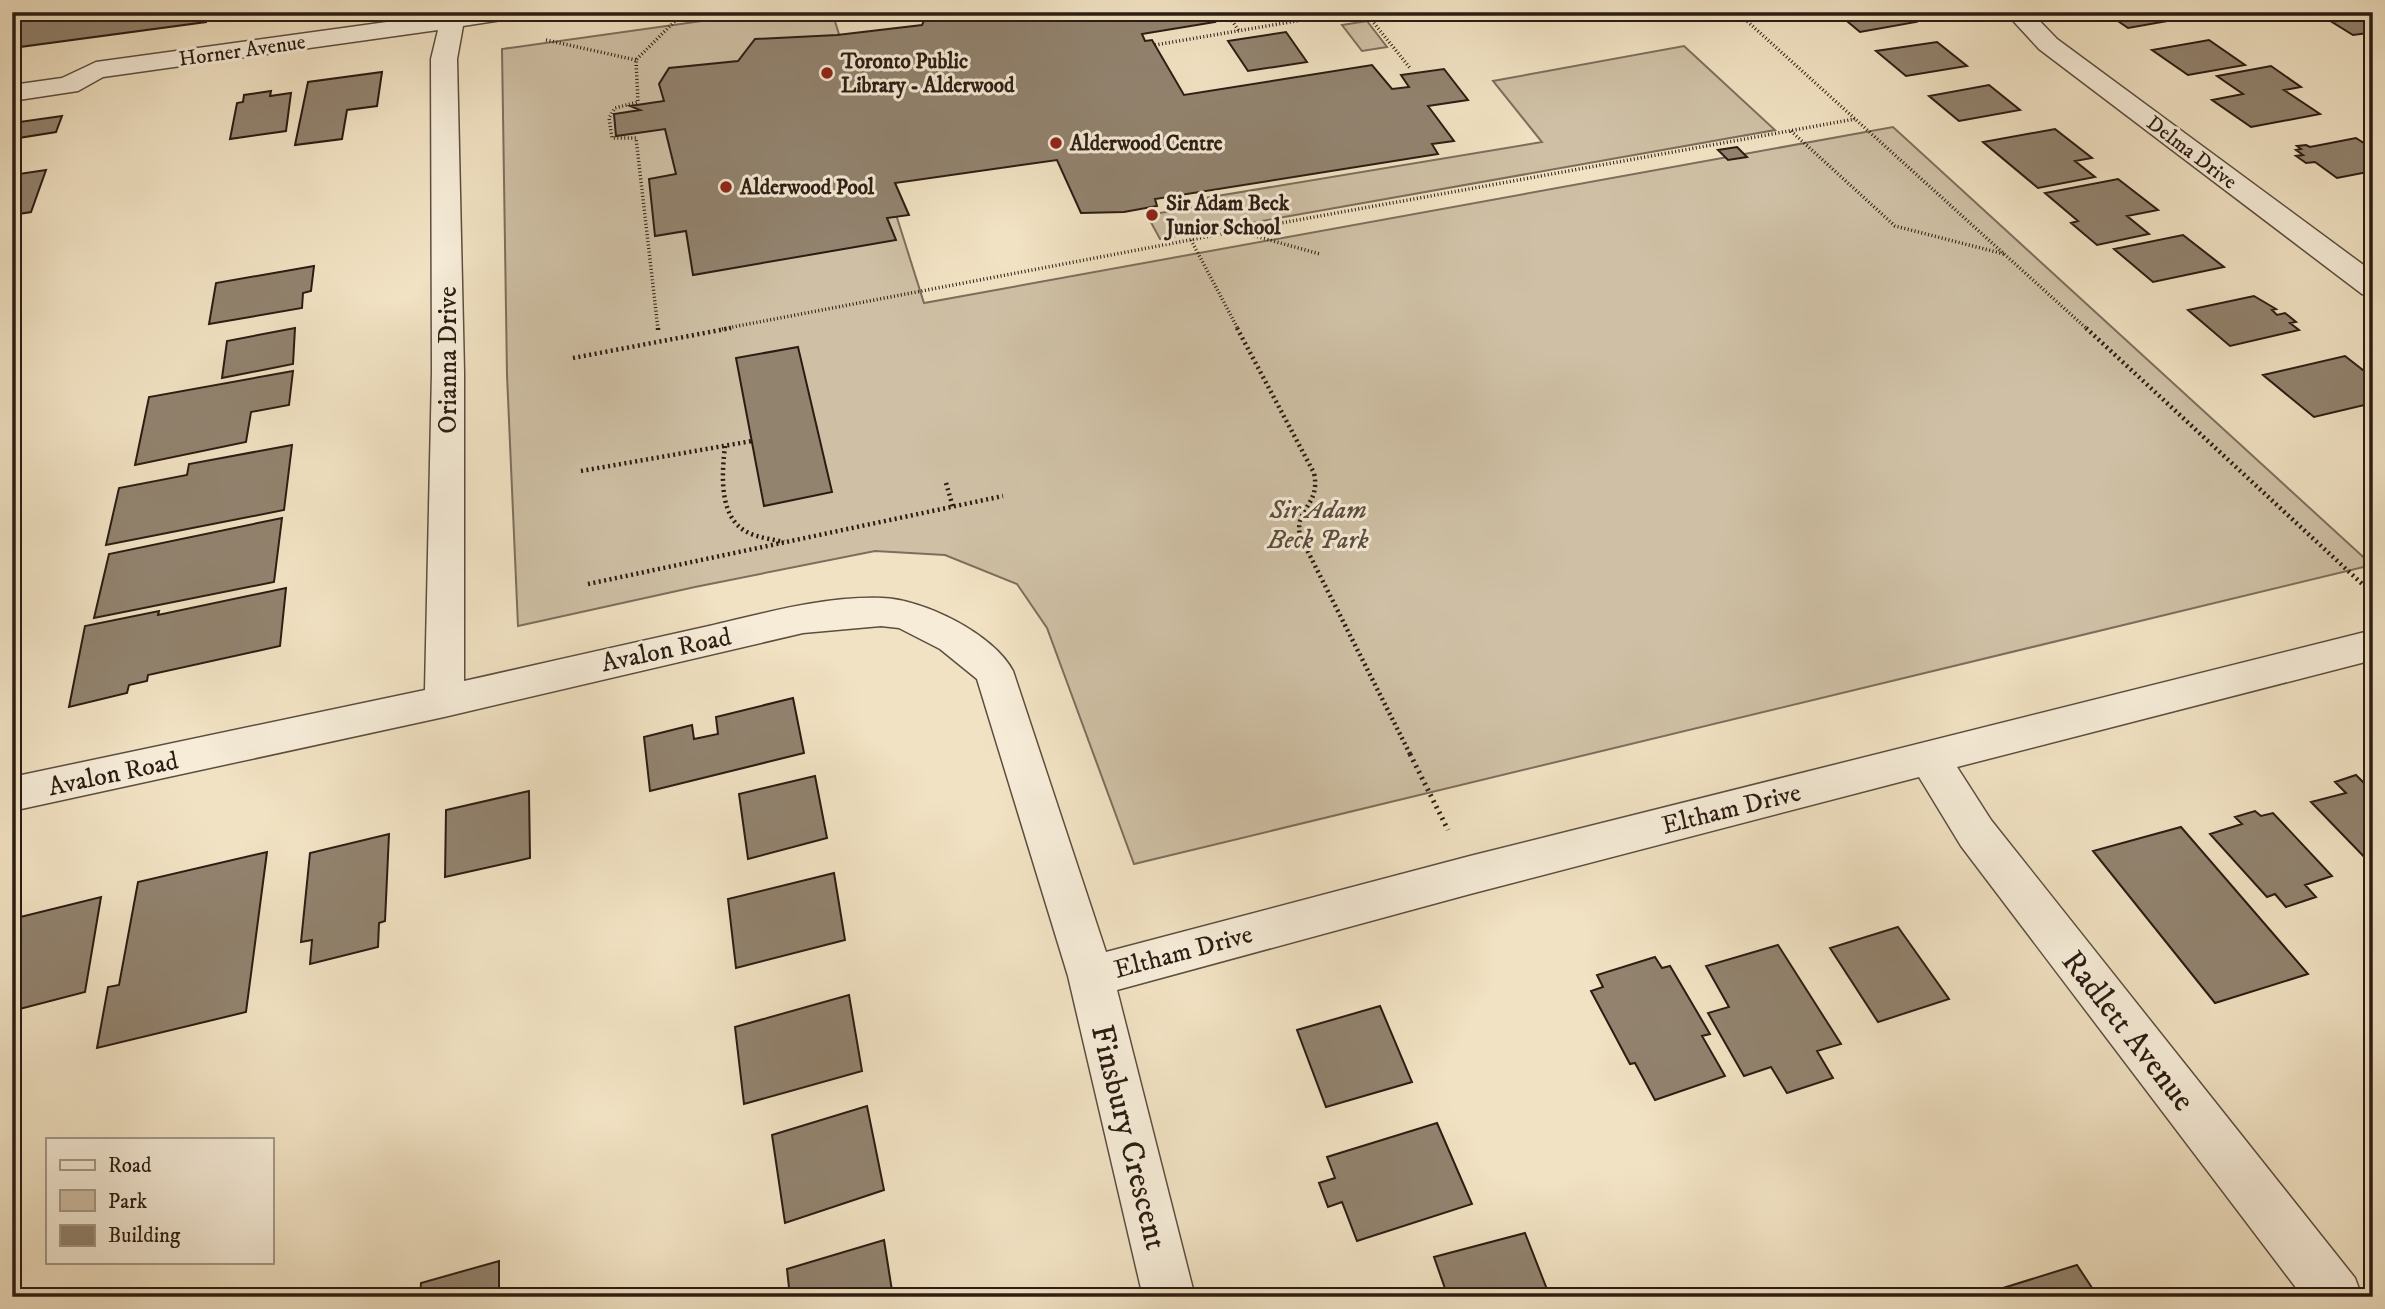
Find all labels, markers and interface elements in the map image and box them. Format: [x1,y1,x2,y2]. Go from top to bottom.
street label: Horner Avenue [177,29,307,73]
place label: Toronto Public Library - Alderwood [840,49,1015,99]
marker: Toronto Public Library - Alderwood [819,65,835,81]
street label: Delma Drive [2141,110,2242,195]
place label: Alderwood Centre [1069,131,1223,157]
marker: Alderwood Centre [1048,135,1064,151]
place label: Alderwood Pool [739,175,875,201]
marker: Alderwood Pool [718,179,734,195]
place label: Sir Adam Beck Junior School [1164,191,1290,241]
marker: Sir Adam Beck Junior School [1144,207,1160,223]
street label: Orianna Drive [432,286,465,434]
park label: Sir Adam Beck Park [1266,494,1369,557]
street label: Avalon Road [598,621,734,680]
street label: Avalon Road [45,745,181,804]
street label: Eltham Drive [1658,776,1804,843]
street label: Eltham Drive [1110,918,1256,987]
street label: Radlett Avenue [2052,943,2203,1120]
street label: Finsbury Crescent [1081,1021,1175,1254]
legend [46,1138,273,1264]
text: Road [108,1153,152,1179]
text: Park [108,1189,148,1215]
text: Building [108,1223,181,1249]

